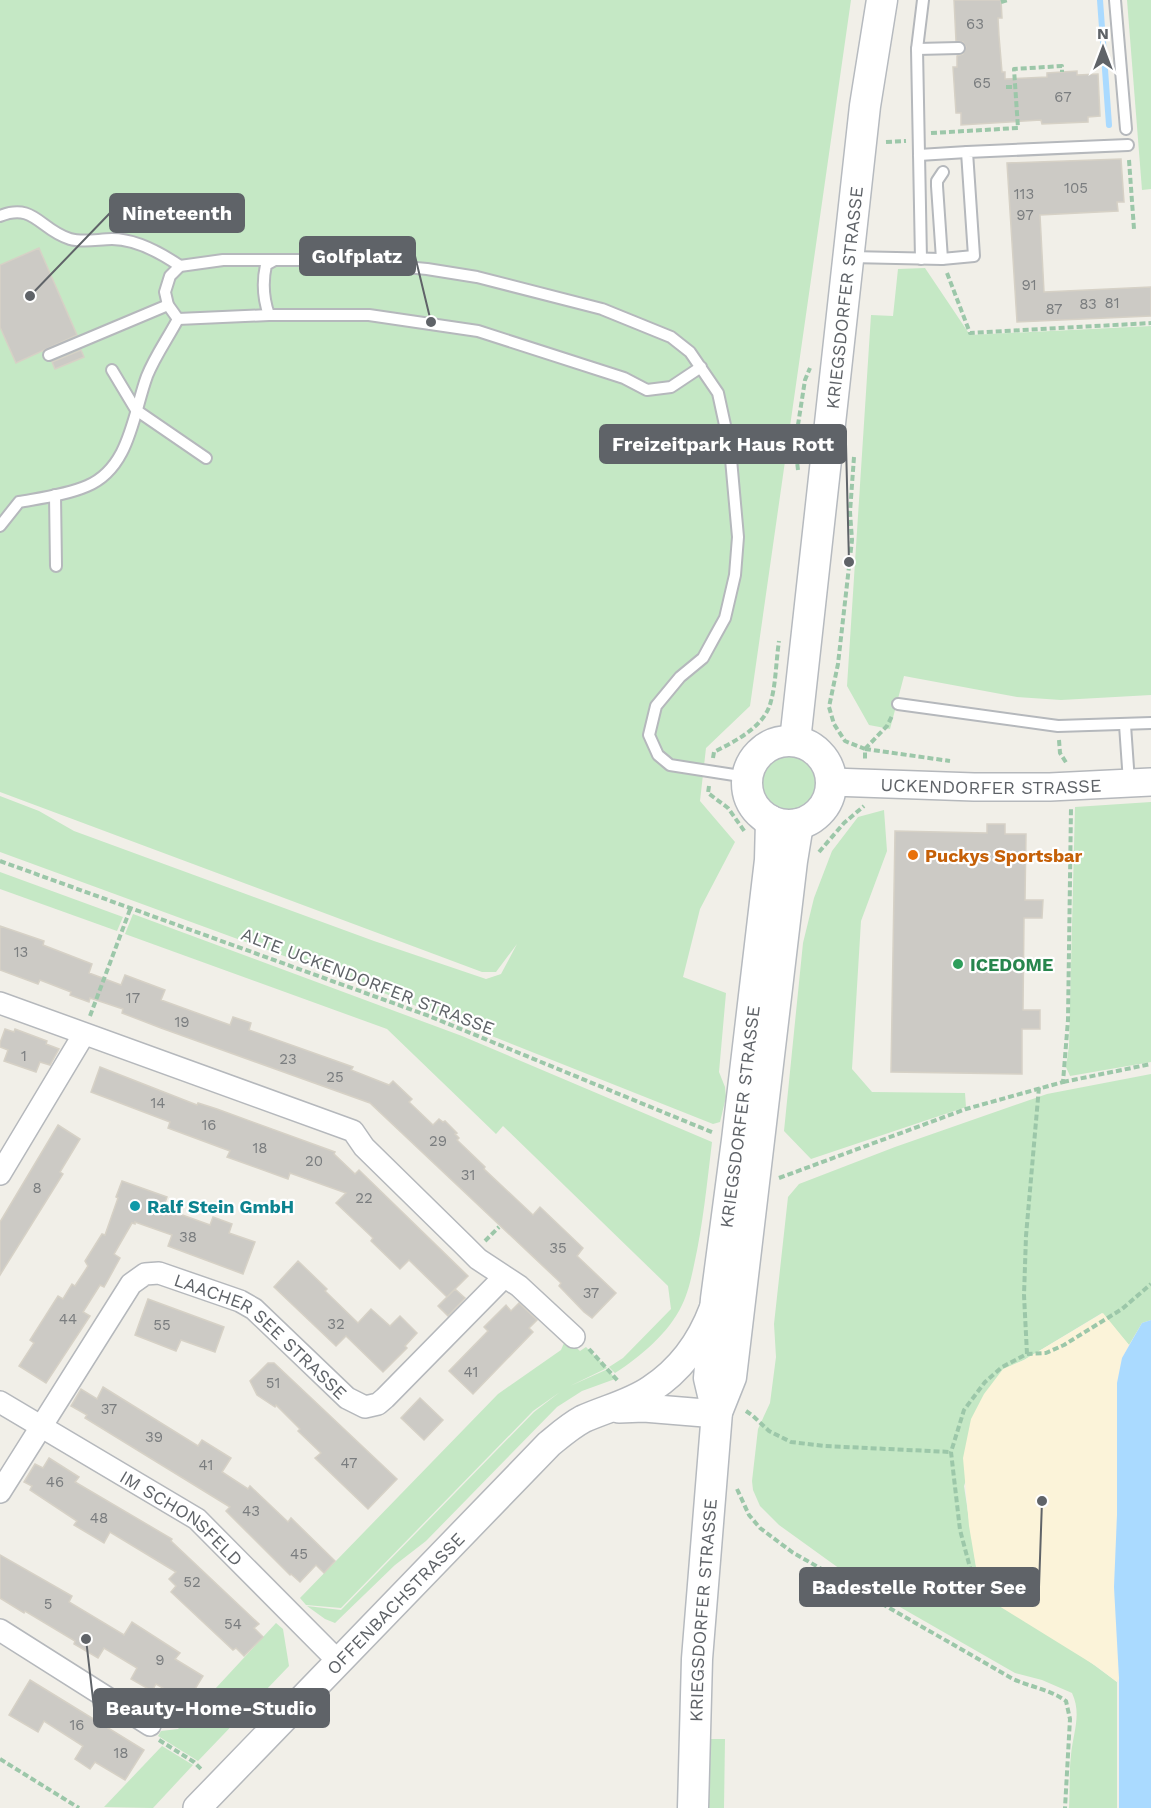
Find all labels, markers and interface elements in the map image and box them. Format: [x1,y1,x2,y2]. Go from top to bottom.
house number: 63 [966,15,984,33]
north arrow [1073,18,1133,78]
text: N [1097,24,1109,43]
house number: 65 [973,74,991,92]
house number: 67 [1054,88,1072,106]
house number: 105 [1064,179,1088,197]
street label: KRIEGSDORFER STRASSE [821,185,867,410]
house number: 113 [1014,185,1034,203]
callout: Nineteenth [110,194,244,232]
text: Nineteenth [122,201,232,225]
house number: 97 [1016,206,1034,224]
callout: Golfplatz [300,237,415,275]
text: Golfplatz [312,244,402,268]
house number: 91 [1021,276,1037,294]
house number: 81 [1104,294,1120,312]
house number: 83 [1079,295,1097,313]
house number: 87 [1045,300,1063,318]
callout: Freizeitpark Haus Rott [600,425,846,463]
text: Freizeitpark Haus Rott [612,432,834,456]
street label: UCKENDORFER STRASSE [880,773,1102,798]
place label: Puckys Sportsbar [925,845,1083,866]
marker: Puckys Sportsbar [906,848,920,862]
street label: ALTE UCKENDORFER STRASSE [238,923,498,1039]
house number: 13 [14,943,28,961]
place label: ICEDOME [970,954,1053,975]
marker: ICEDOME [951,957,965,971]
house number: 17 [126,989,140,1007]
street label: KRIEGSDORFER STRASSE [715,1004,763,1229]
house number: 19 [174,1013,190,1031]
house number: 1 [21,1047,27,1065]
house number: 23 [279,1050,297,1068]
house number: 25 [326,1068,344,1086]
house number: 14 [150,1094,166,1112]
house number: 16 [202,1116,216,1134]
house number: 29 [429,1132,447,1150]
house number: 18 [252,1139,268,1157]
house number: 20 [305,1152,323,1170]
house number: 31 [461,1166,475,1184]
house number: 8 [32,1179,42,1197]
house number: 22 [355,1189,373,1207]
place label: Ralf Stein GmbH [147,1196,294,1217]
marker: Ralf Stein GmbH [128,1199,142,1213]
house number: 38 [179,1228,197,1246]
house number: 35 [549,1239,567,1257]
street label: LAACHER SEE STRASSE [172,1269,352,1403]
house number: 37 [583,1284,599,1302]
house number: 44 [59,1310,77,1328]
house number: 32 [327,1315,345,1333]
house number: 55 [153,1316,171,1334]
house number: 41 [464,1363,478,1381]
house number: 51 [266,1374,280,1392]
house number: 37 [101,1400,117,1418]
house number: 39 [145,1428,163,1446]
house number: 47 [341,1454,357,1472]
house number: 41 [199,1456,213,1474]
street label: IM SCHONSFELD [117,1465,247,1570]
house number: 46 [46,1473,64,1491]
street label: KRIEGSDORFER STRASSE [685,1498,720,1722]
house number: 43 [242,1502,260,1520]
house number: 48 [90,1509,108,1527]
street label: OFFENBACHSTRASSE [322,1528,468,1678]
house number: 45 [290,1545,308,1563]
callout: Badestelle Rotter See [800,1568,1039,1606]
house number: 52 [183,1573,201,1591]
text: Badestelle Rotter See [812,1575,1026,1599]
house number: 5 [44,1595,52,1613]
house number: 54 [224,1615,242,1633]
house number: 9 [155,1651,165,1669]
callout: Beauty-Home-Studio [94,1689,329,1727]
text: Beauty-Home-Studio [105,1696,317,1720]
house number: 16 [70,1716,84,1734]
house number: 18 [113,1744,129,1762]

